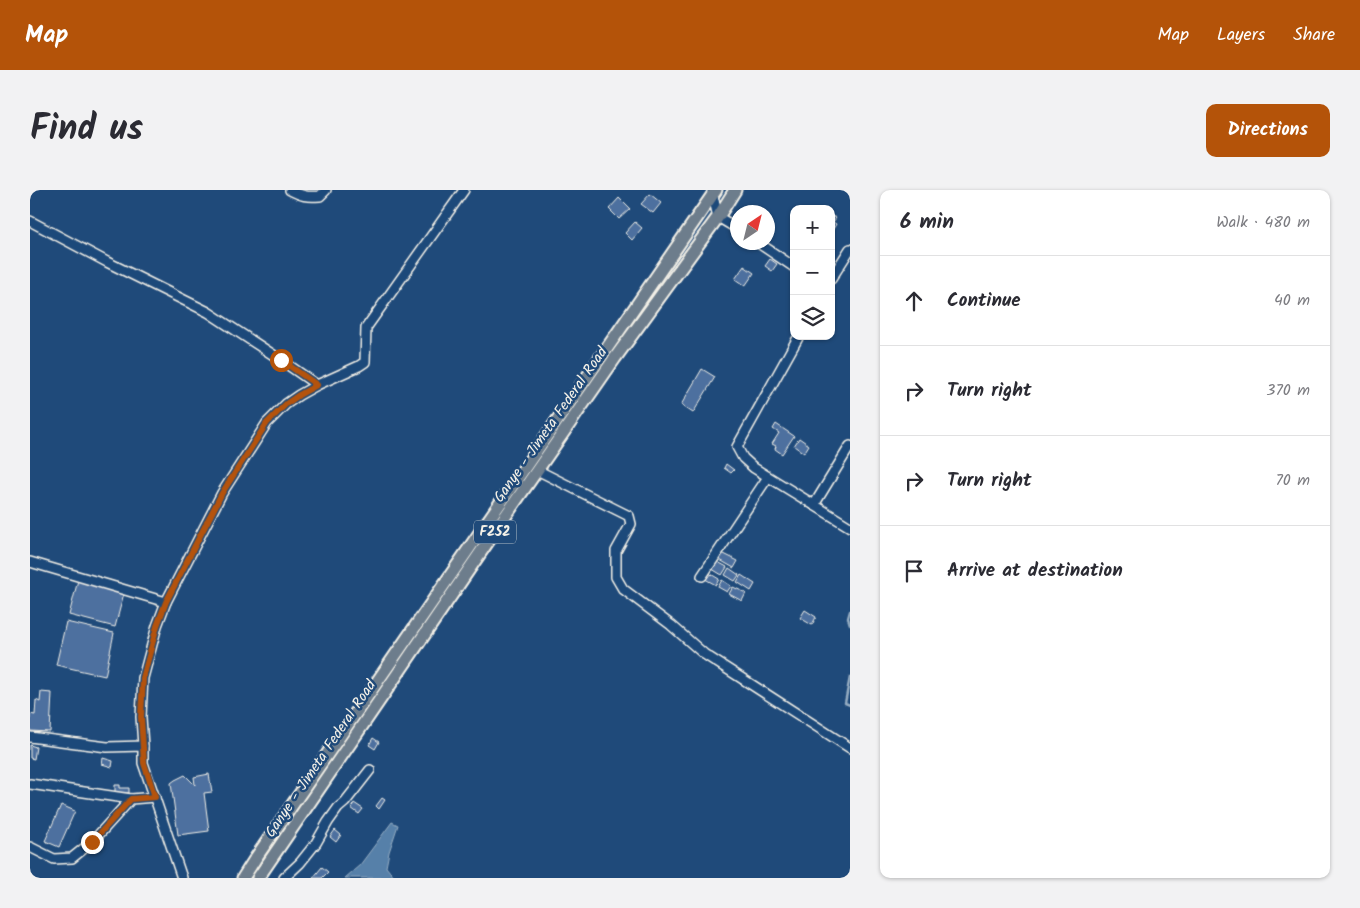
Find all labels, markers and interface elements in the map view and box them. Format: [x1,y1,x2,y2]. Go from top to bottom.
text: Map [25,16,68,55]
text: Map [1158,21,1189,50]
text: Layers [1217,21,1265,50]
text: Share [1293,21,1335,50]
text: Find us [30,102,143,158]
button: Directions [1206,104,1330,157]
north arrow [730,205,775,250]
map controls [790,205,835,340]
button: + [790,205,835,250]
text: 6 min [900,206,954,239]
text: Walk · 480 m [1216,210,1310,235]
button: − [790,250,835,295]
text: Continue [947,286,1020,316]
icon: ahead [900,287,928,315]
text: 40 m [1274,288,1310,313]
button: layers [790,295,835,340]
street label: Ganye - Jimeta Federal Road [488,342,614,508]
route start [270,349,293,372]
text: Turn right [947,376,1032,406]
icon: right [900,377,928,405]
text: 370 m [1266,378,1310,403]
text: Turn right [947,466,1032,496]
icon: right [900,467,928,495]
text: 70 m [1275,468,1310,493]
road number: F252 [474,521,516,544]
text: Arrive at destination [947,556,1123,586]
icon: arrive [900,557,928,585]
street label: Ganye - Jimeta Federal Road [259,675,383,843]
route end [81,831,104,854]

